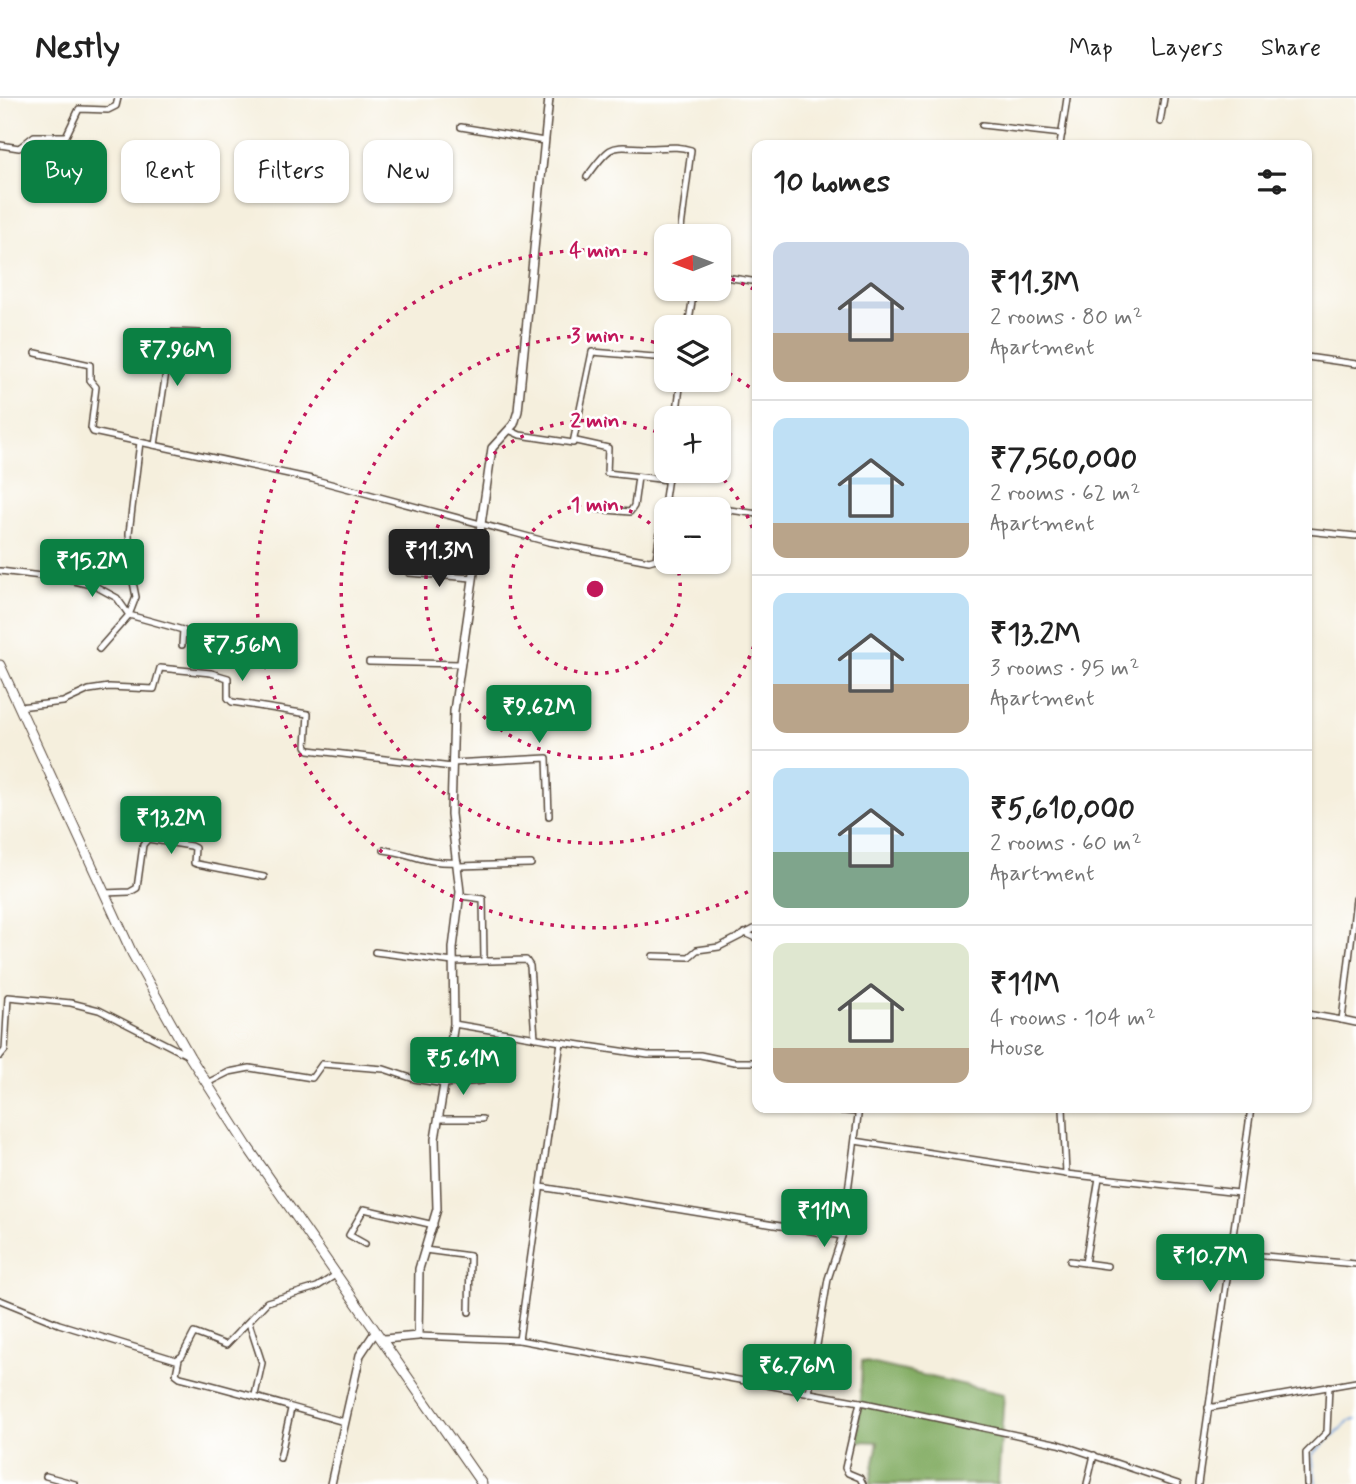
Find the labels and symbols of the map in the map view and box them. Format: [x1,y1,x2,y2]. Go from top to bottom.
north arrow [654,224,732,301]
text: 4 min [569,237,621,265]
text: 3 min [571,322,619,350]
pin: ₹7.96M [120,328,234,388]
text: 2 min [570,407,620,435]
text: 1 min [571,491,619,519]
pin: ₹11.3M [382,530,496,589]
pin: ₹15.2M [35,540,149,599]
centre of rings [583,577,607,601]
pin: ₹7.56M [185,624,299,683]
pin: ₹9.62M [482,686,596,745]
pin: ₹13.2M [114,796,228,856]
pin: ₹5.61M [406,1038,520,1097]
pin: ₹11M [783,1190,865,1249]
pin: ₹10.7M [1153,1234,1267,1294]
pin: ₹6.76M [740,1344,854,1404]

